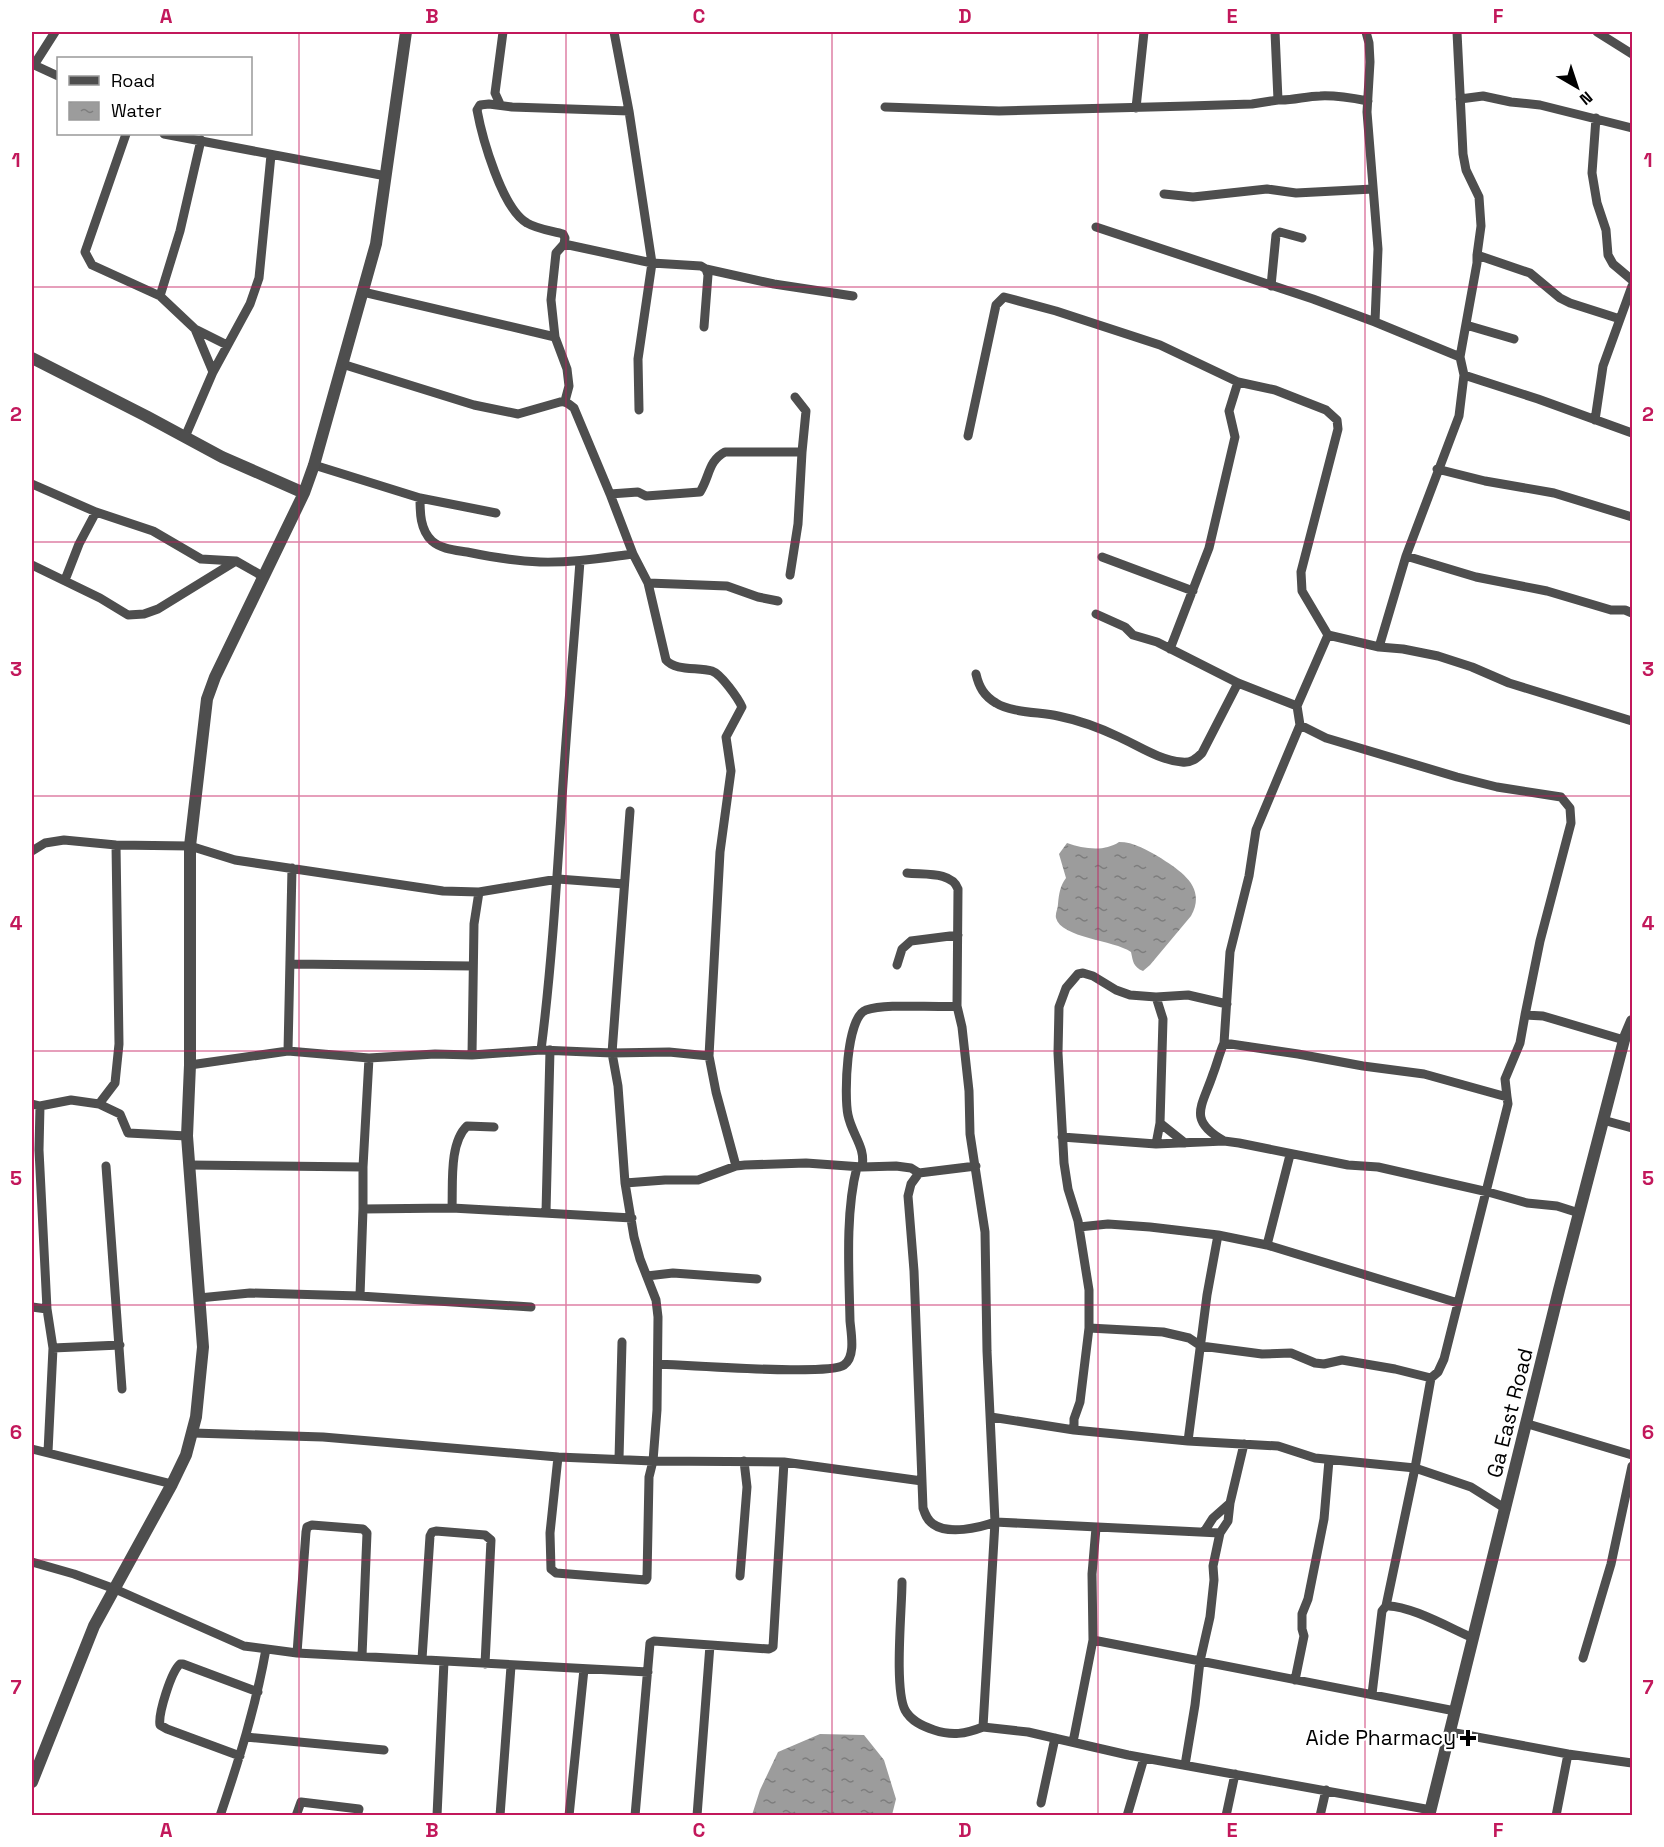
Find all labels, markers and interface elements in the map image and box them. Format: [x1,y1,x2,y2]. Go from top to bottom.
text: A [160,3,173,29]
text: B [425,3,439,29]
text: C [693,3,706,29]
text: D [958,3,972,29]
text: E [1226,3,1238,29]
text: F [1493,3,1504,29]
legend [57,57,252,135]
north arrow [1547,57,1607,117]
text: Road [111,69,155,92]
text: N [1575,87,1597,110]
text: Water [111,99,162,122]
text: 1 [11,147,21,173]
text: 1 [1643,147,1653,173]
text: 2 [10,401,22,427]
text: 2 [1642,401,1654,427]
text: 3 [10,656,22,682]
text: 3 [1642,656,1654,682]
text: 4 [10,910,23,936]
text: 4 [1642,910,1655,936]
text: 5 [10,1165,22,1191]
text: 5 [1642,1165,1654,1191]
street label: Ga East Road [1480,1345,1539,1480]
text: 6 [10,1419,22,1445]
text: 6 [1642,1419,1654,1445]
text: 7 [10,1674,22,1700]
text: 7 [1642,1674,1654,1700]
place label: Aide Pharmacy [1306,1724,1456,1751]
marker: Aide Pharmacy [1461,1731,1475,1745]
text: A [160,1817,173,1843]
text: B [425,1817,439,1843]
text: C [693,1817,706,1843]
text: D [958,1817,972,1843]
text: E [1226,1817,1238,1843]
text: F [1493,1817,1504,1843]

